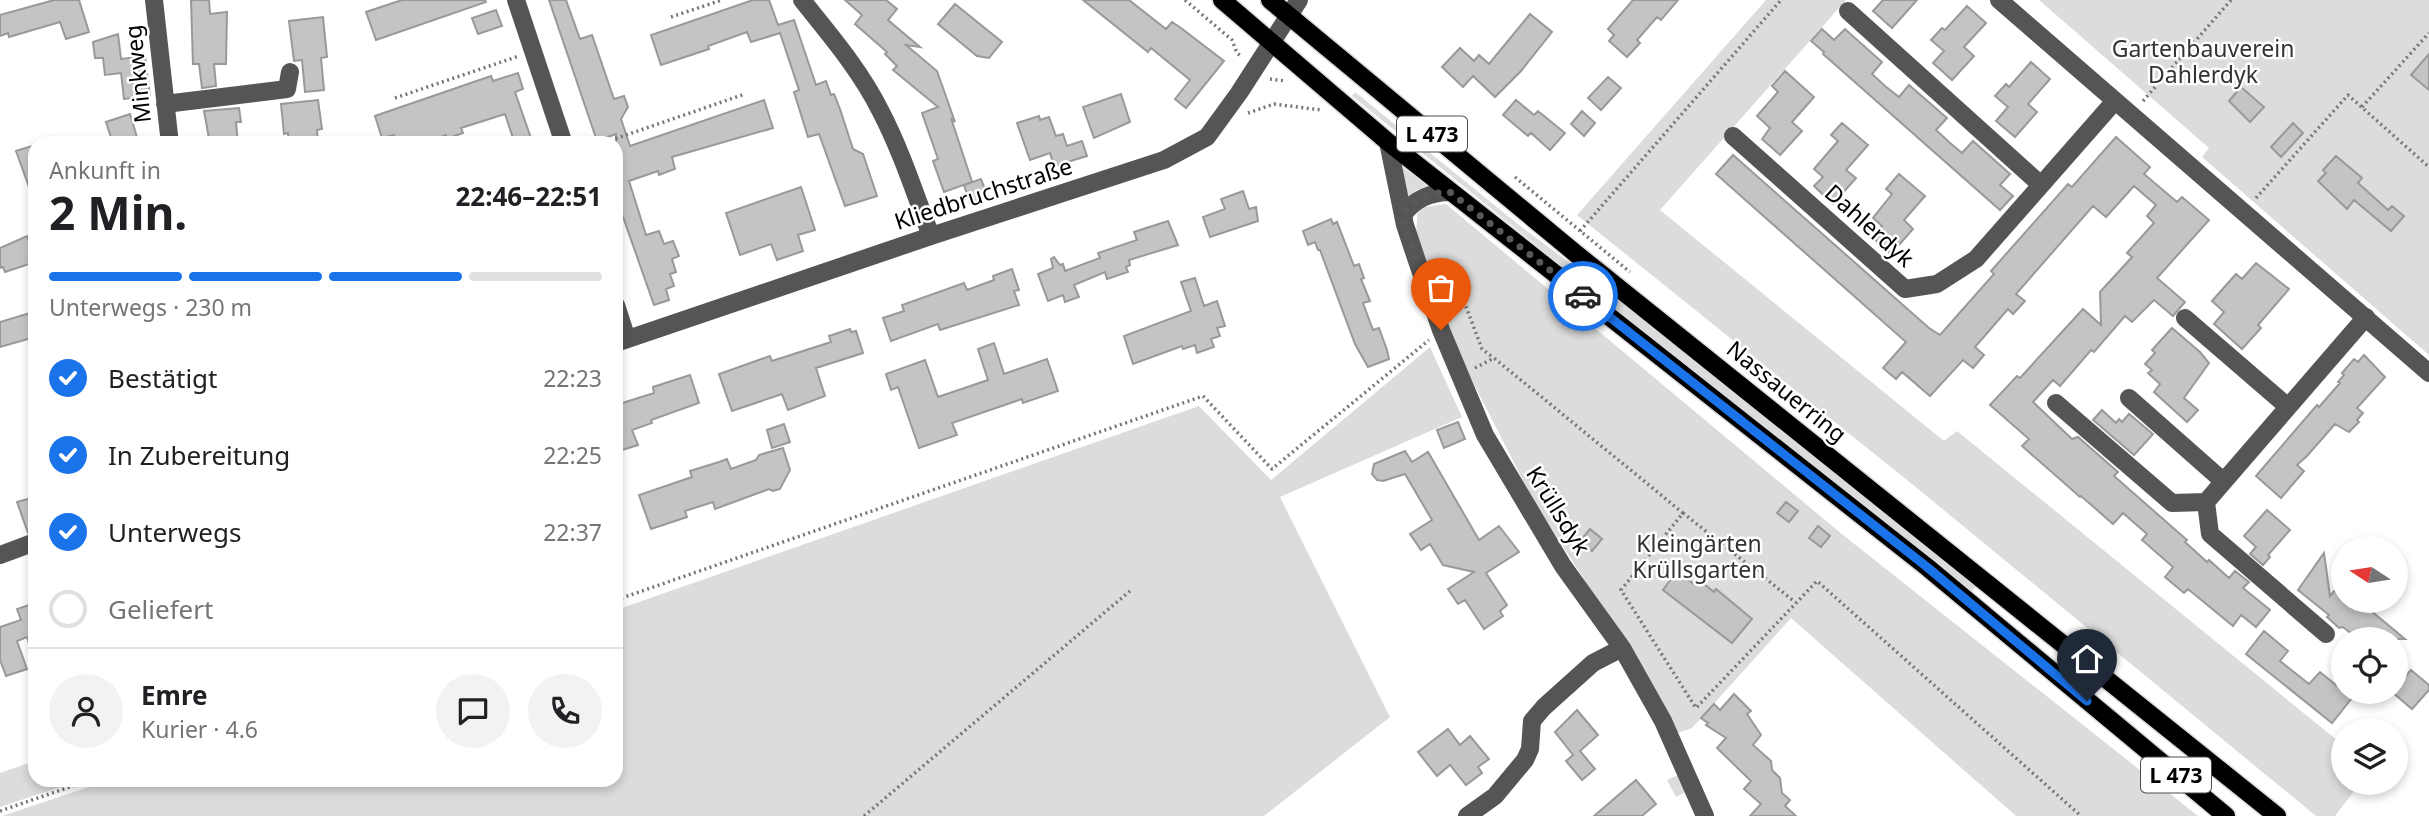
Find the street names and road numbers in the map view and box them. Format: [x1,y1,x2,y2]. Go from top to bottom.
street label: Minkweg [116,23,158,125]
road number: L 473 [1397,116,1467,152]
street label: Kliedbruchstraße [890,149,1076,237]
street label: Dahlerdyk [1818,176,1922,274]
street label: Nassauerring [1720,333,1854,449]
street label: Krüllsdyk [1519,460,1599,561]
road number: L 473 [2141,758,2211,792]

